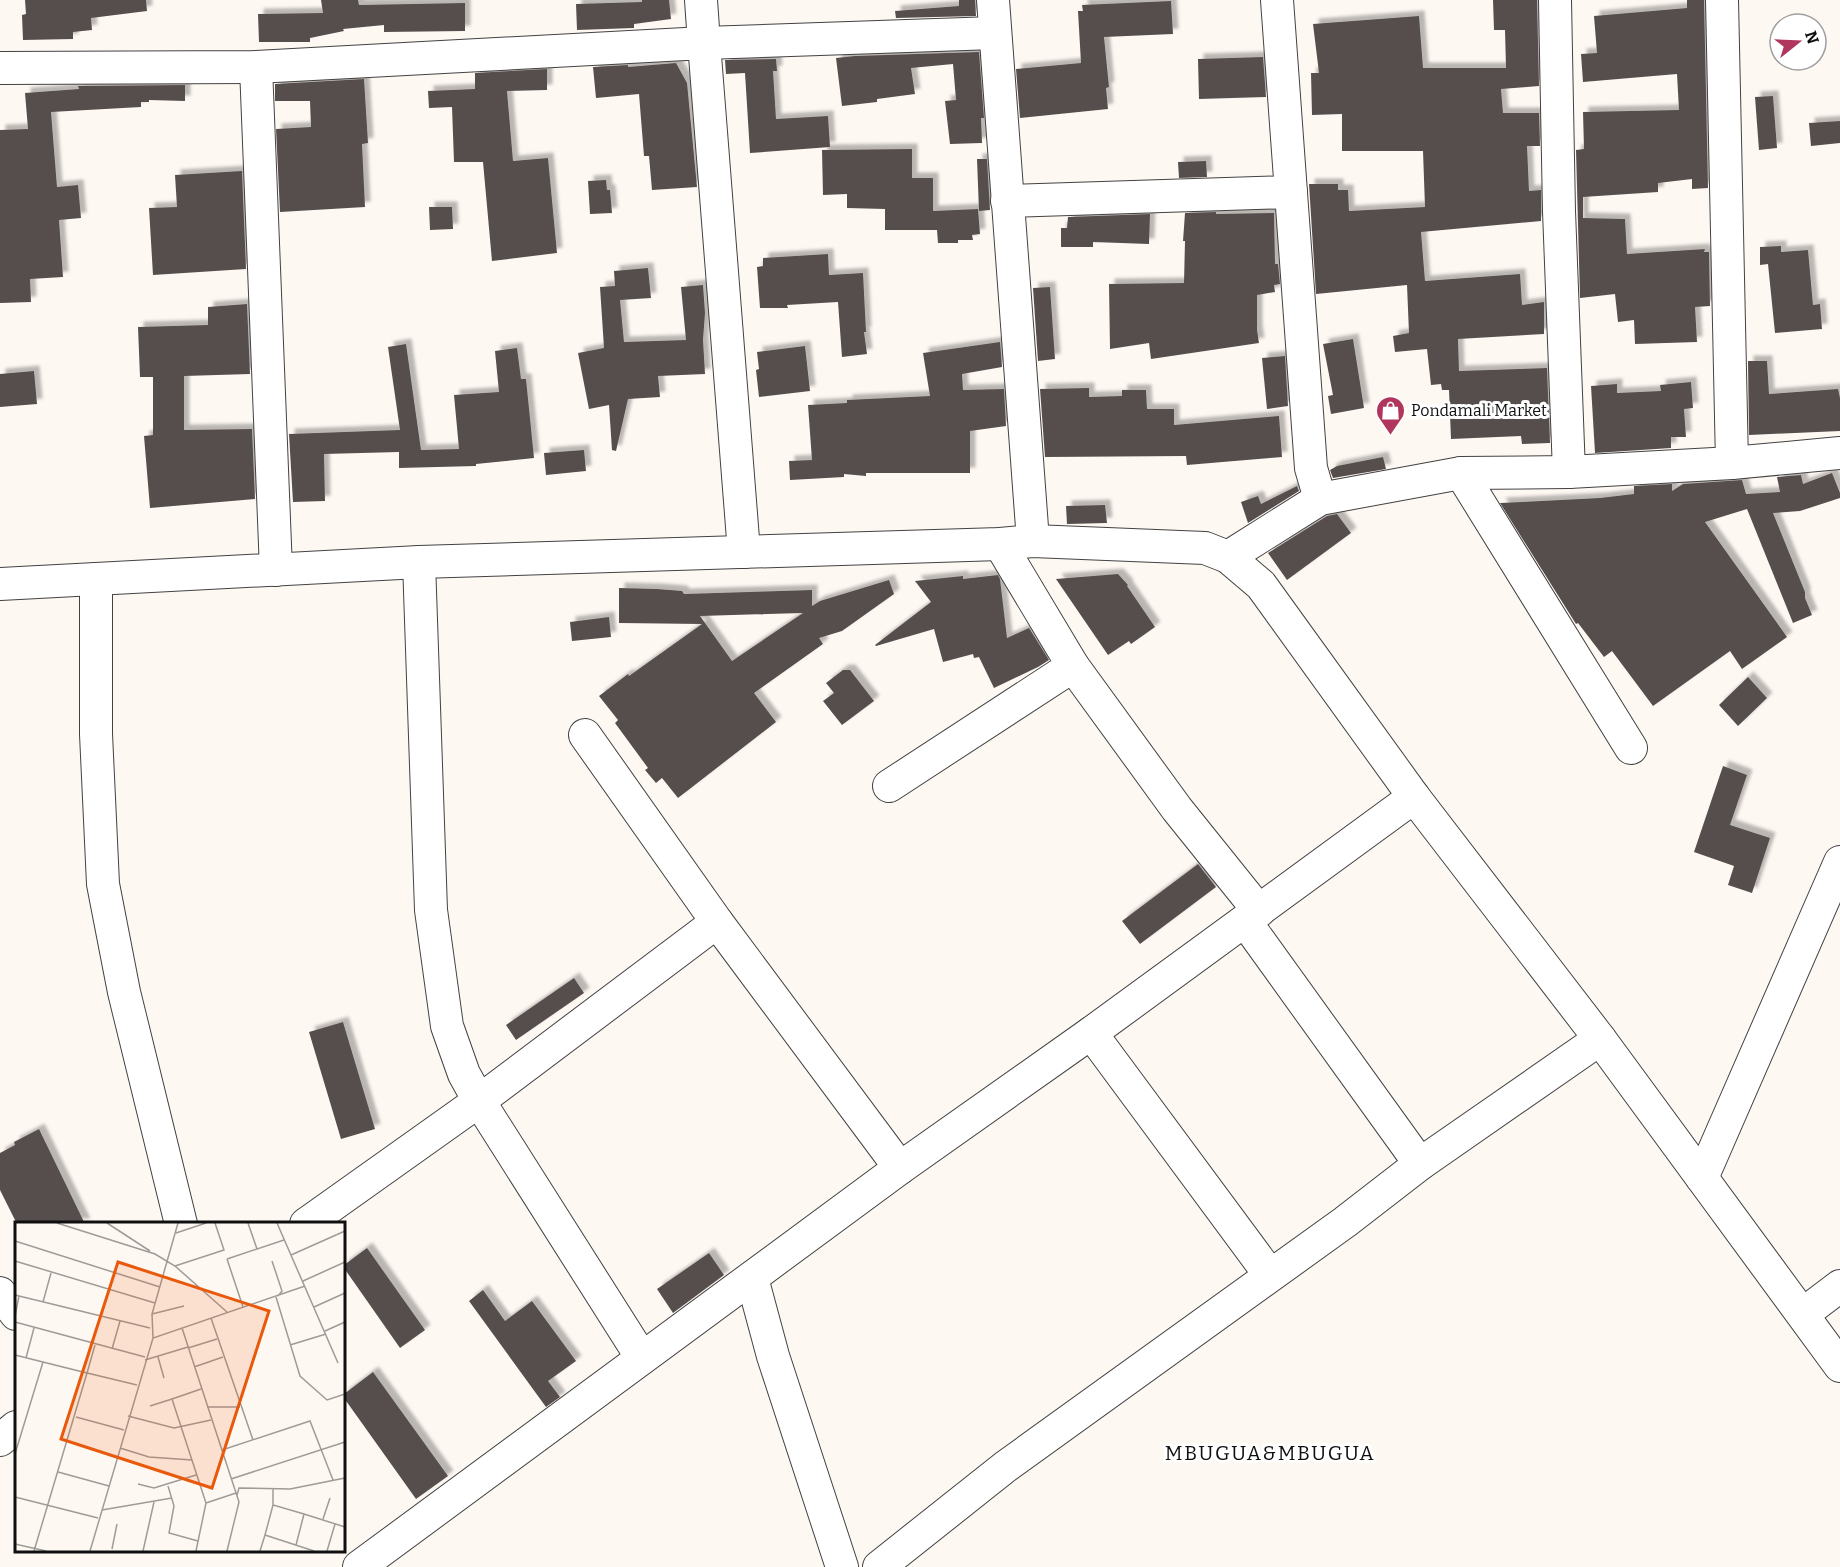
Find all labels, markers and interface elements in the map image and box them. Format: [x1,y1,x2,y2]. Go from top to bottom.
north arrow [1768,12,1828,72]
text: N [1801,29,1823,46]
shop icon: Pondamali Market [1374,394,1406,436]
place label: Pondamali Market [1411,401,1547,420]
inset map [15,1222,345,1552]
district label: MBUGUA&MBUGUA [1165,1441,1375,1465]

